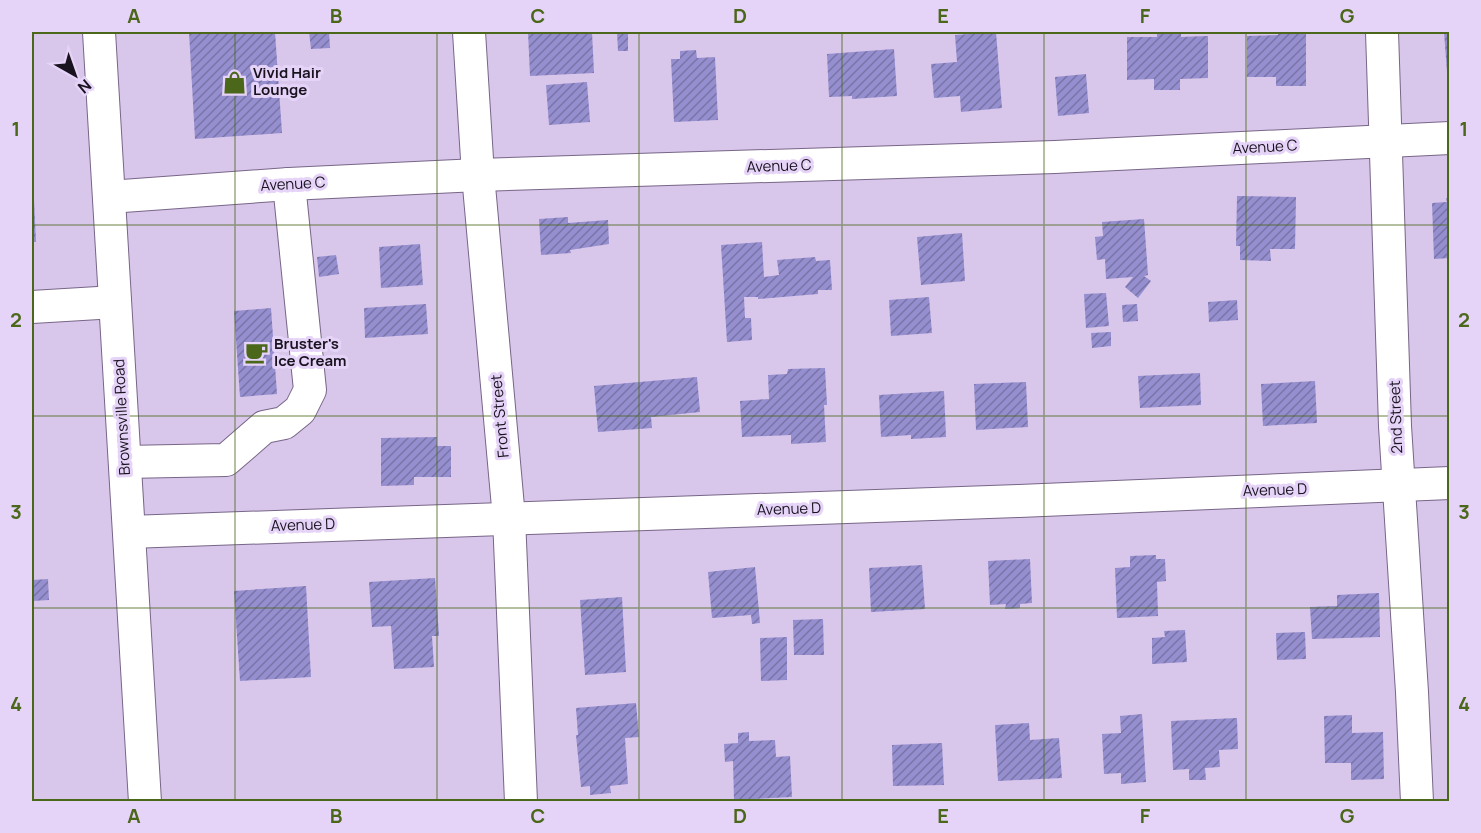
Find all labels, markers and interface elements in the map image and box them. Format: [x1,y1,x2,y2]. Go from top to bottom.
text: A [127,2,141,29]
text: B [330,2,343,29]
text: C [531,2,545,29]
text: D [733,2,747,29]
text: E [937,2,949,29]
text: F [1140,2,1151,29]
text: G [1340,2,1355,29]
north arrow [45,45,105,105]
place label: Vivid Hair Lounge [253,62,321,100]
shop icon: Vivid Hair Lounge [222,69,248,95]
text: N [73,74,96,99]
text: 1 [12,115,20,142]
text: 1 [1460,115,1468,142]
street label: Avenue C [1232,134,1298,159]
street label: Avenue C [746,154,812,177]
street label: Avenue C [260,171,326,196]
text: 2 [10,306,22,333]
text: 2 [1458,306,1470,333]
place label: Bruster's Ice Cream [274,333,347,371]
cafe icon: Bruster's Ice Cream [243,340,269,366]
street label: Brownsville Road [108,358,135,476]
street label: Front Street [485,373,514,459]
street label: 2nd Street [1384,380,1407,454]
street label: Avenue D [1242,478,1308,501]
street label: Avenue D [756,497,822,520]
text: 3 [10,498,22,525]
text: 3 [1458,498,1470,525]
street label: Avenue D [270,513,336,536]
text: 4 [10,690,22,717]
text: 4 [1458,690,1470,717]
text: A [127,802,141,829]
text: B [330,802,343,829]
text: C [531,802,545,829]
text: D [733,802,747,829]
text: E [937,802,949,829]
text: F [1140,802,1151,829]
text: G [1340,802,1355,829]

